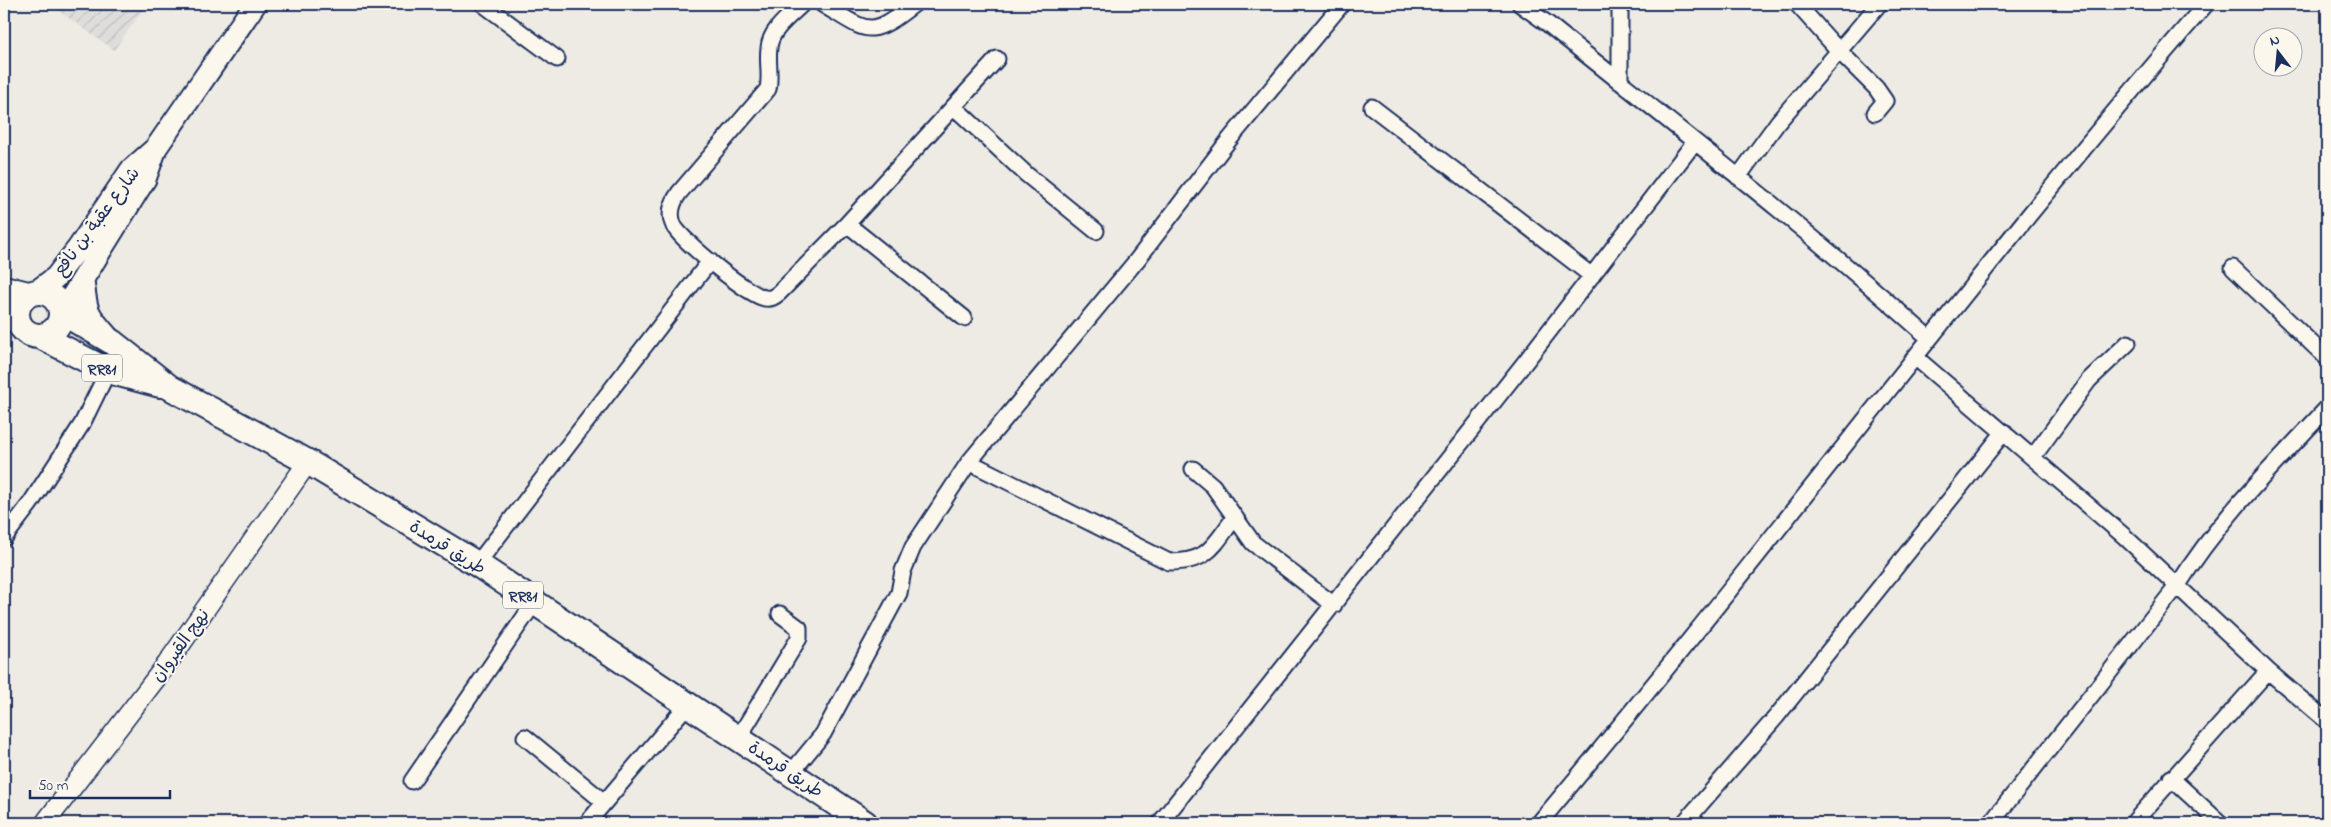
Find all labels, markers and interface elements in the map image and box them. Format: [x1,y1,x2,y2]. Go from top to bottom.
north arrow [2254,28,2304,78]
text: N [2267,30,2282,52]
street label: شارع عقبة بن نافع [48,162,147,282]
road number: RR81 [82,354,122,382]
street label: طريق قرمدة [404,515,490,582]
road number: RR81 [503,582,543,608]
street label: نهج القيروان [146,604,217,688]
street label: طريق قرمدة [742,736,828,805]
scale bar [30,767,170,799]
text: 50 m [38,775,69,797]

